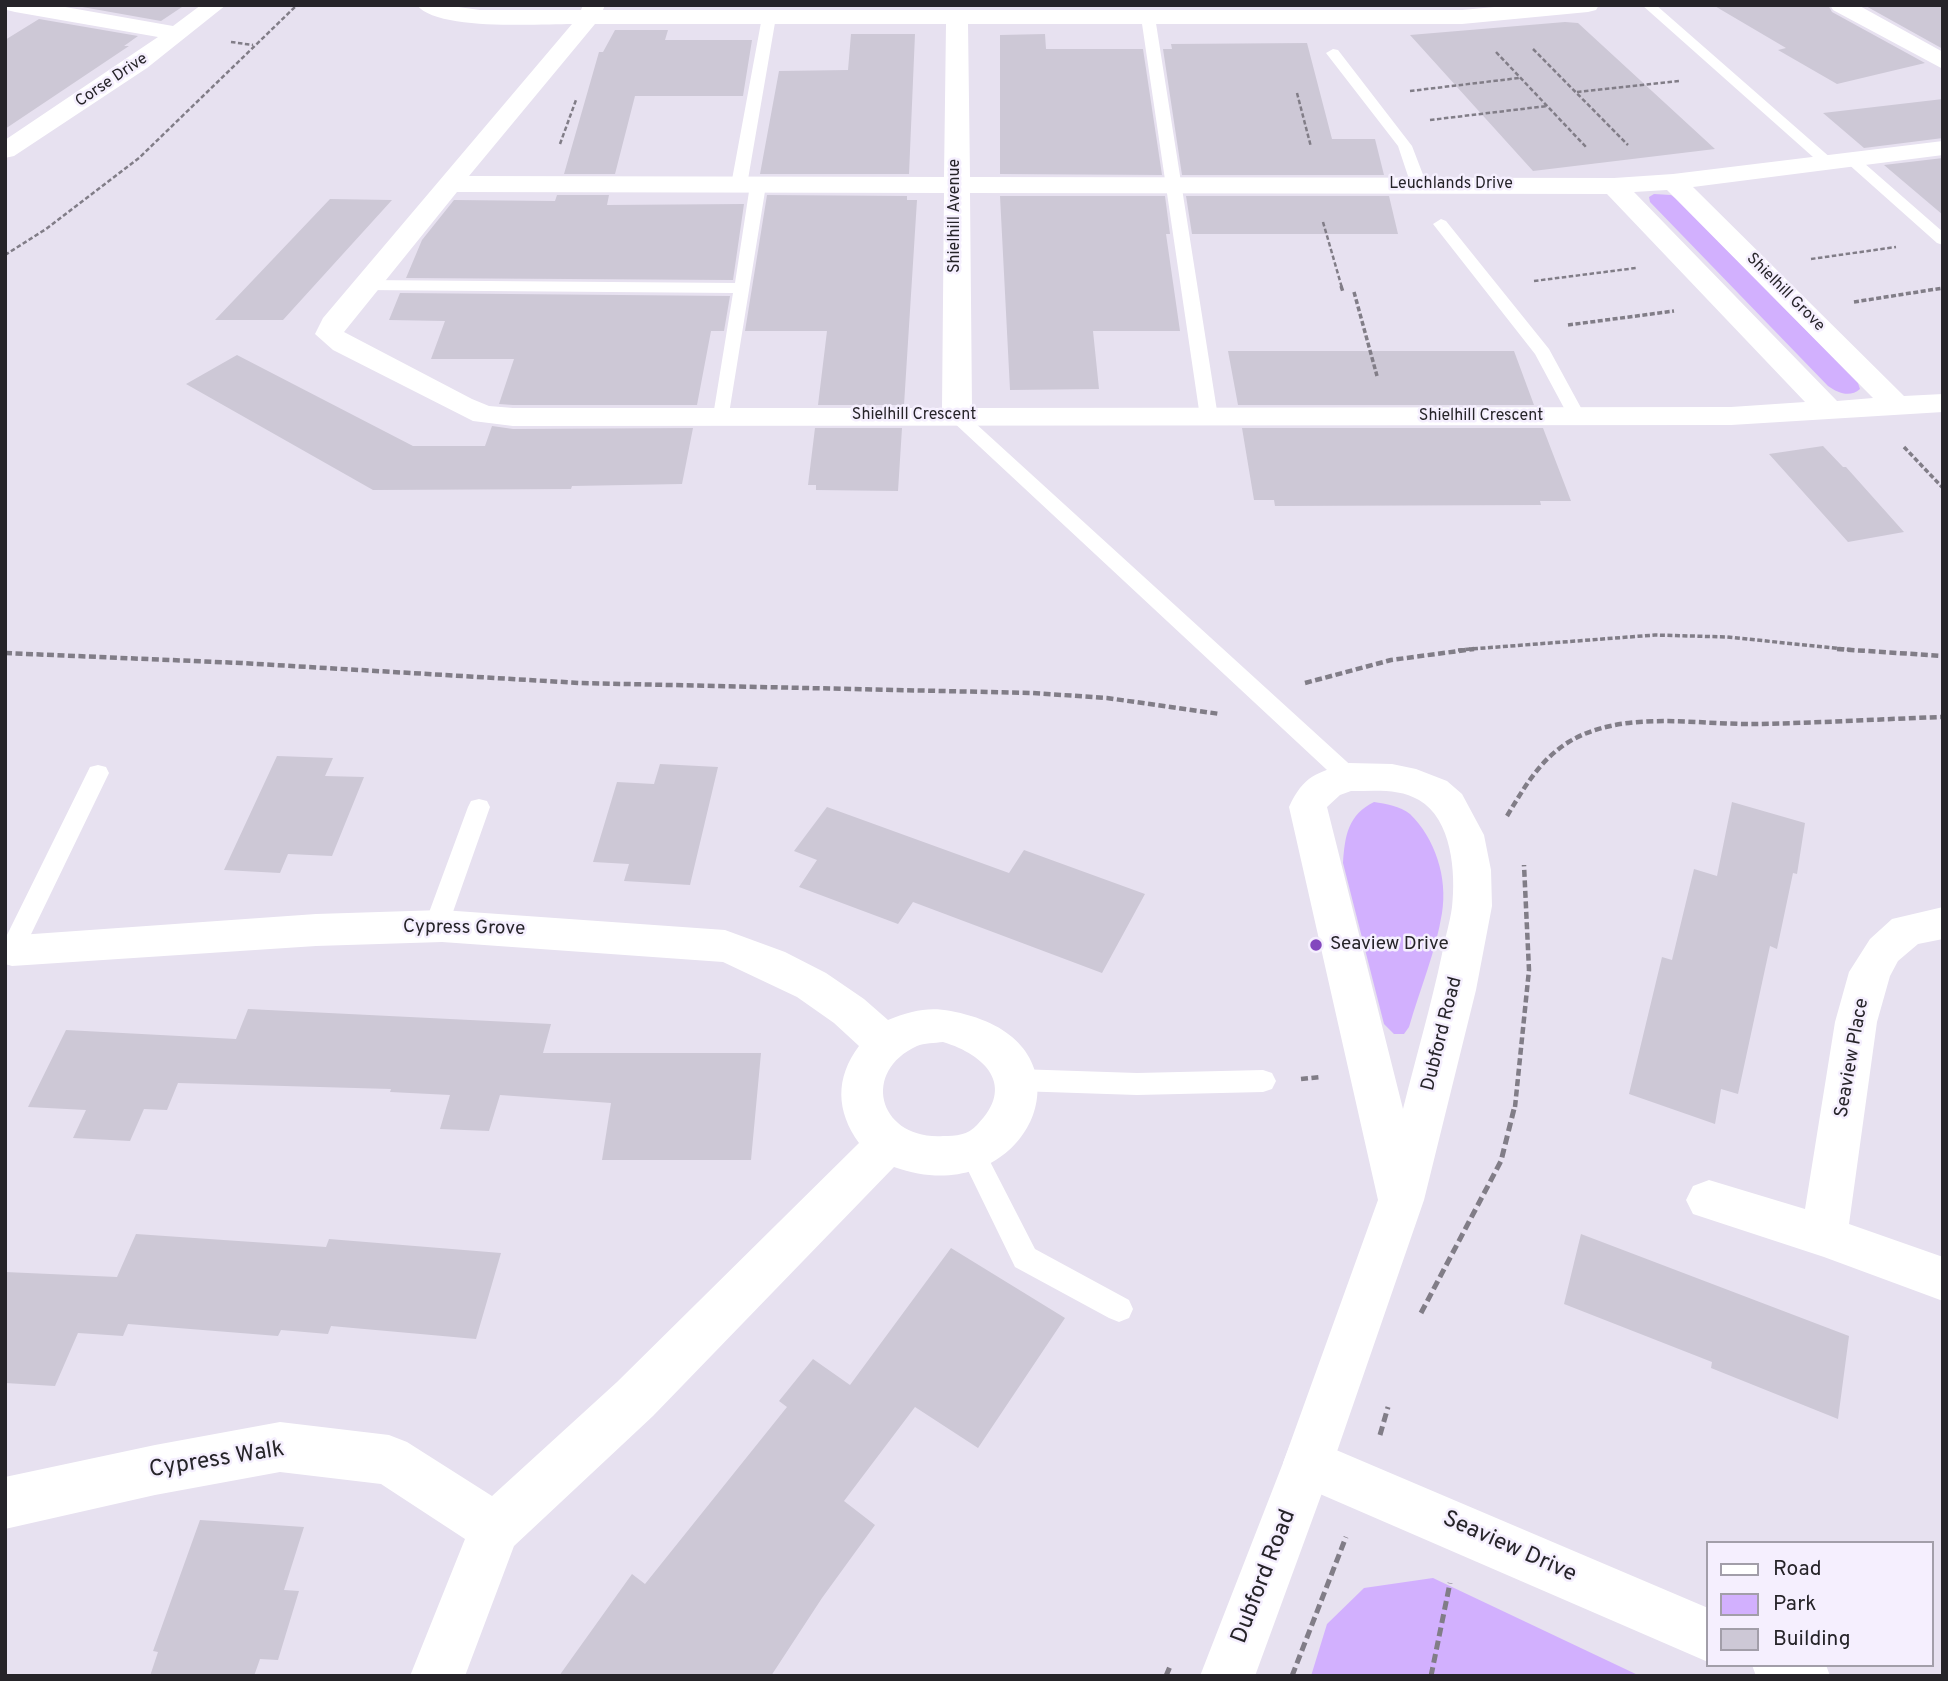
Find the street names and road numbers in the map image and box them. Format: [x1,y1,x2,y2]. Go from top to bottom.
street label: Corse Drive [72,50,152,112]
street label: Shielhill Avenue [946,159,966,273]
street label: Leuchlands Drive [1389,175,1513,195]
street label: Shielhill Grove [1742,250,1828,336]
street label: Shielhill Crescent [852,406,976,426]
street label: Shielhill Crescent [1419,407,1543,427]
street label: Cypress Grove [403,917,525,941]
street label: Dubford Road [1418,975,1468,1093]
street label: Seaview Place [1831,997,1875,1119]
street label: Cypress Walk [147,1437,287,1485]
street label: Dubford Road [1227,1506,1303,1648]
street label: Seaview Drive [1438,1506,1580,1590]

